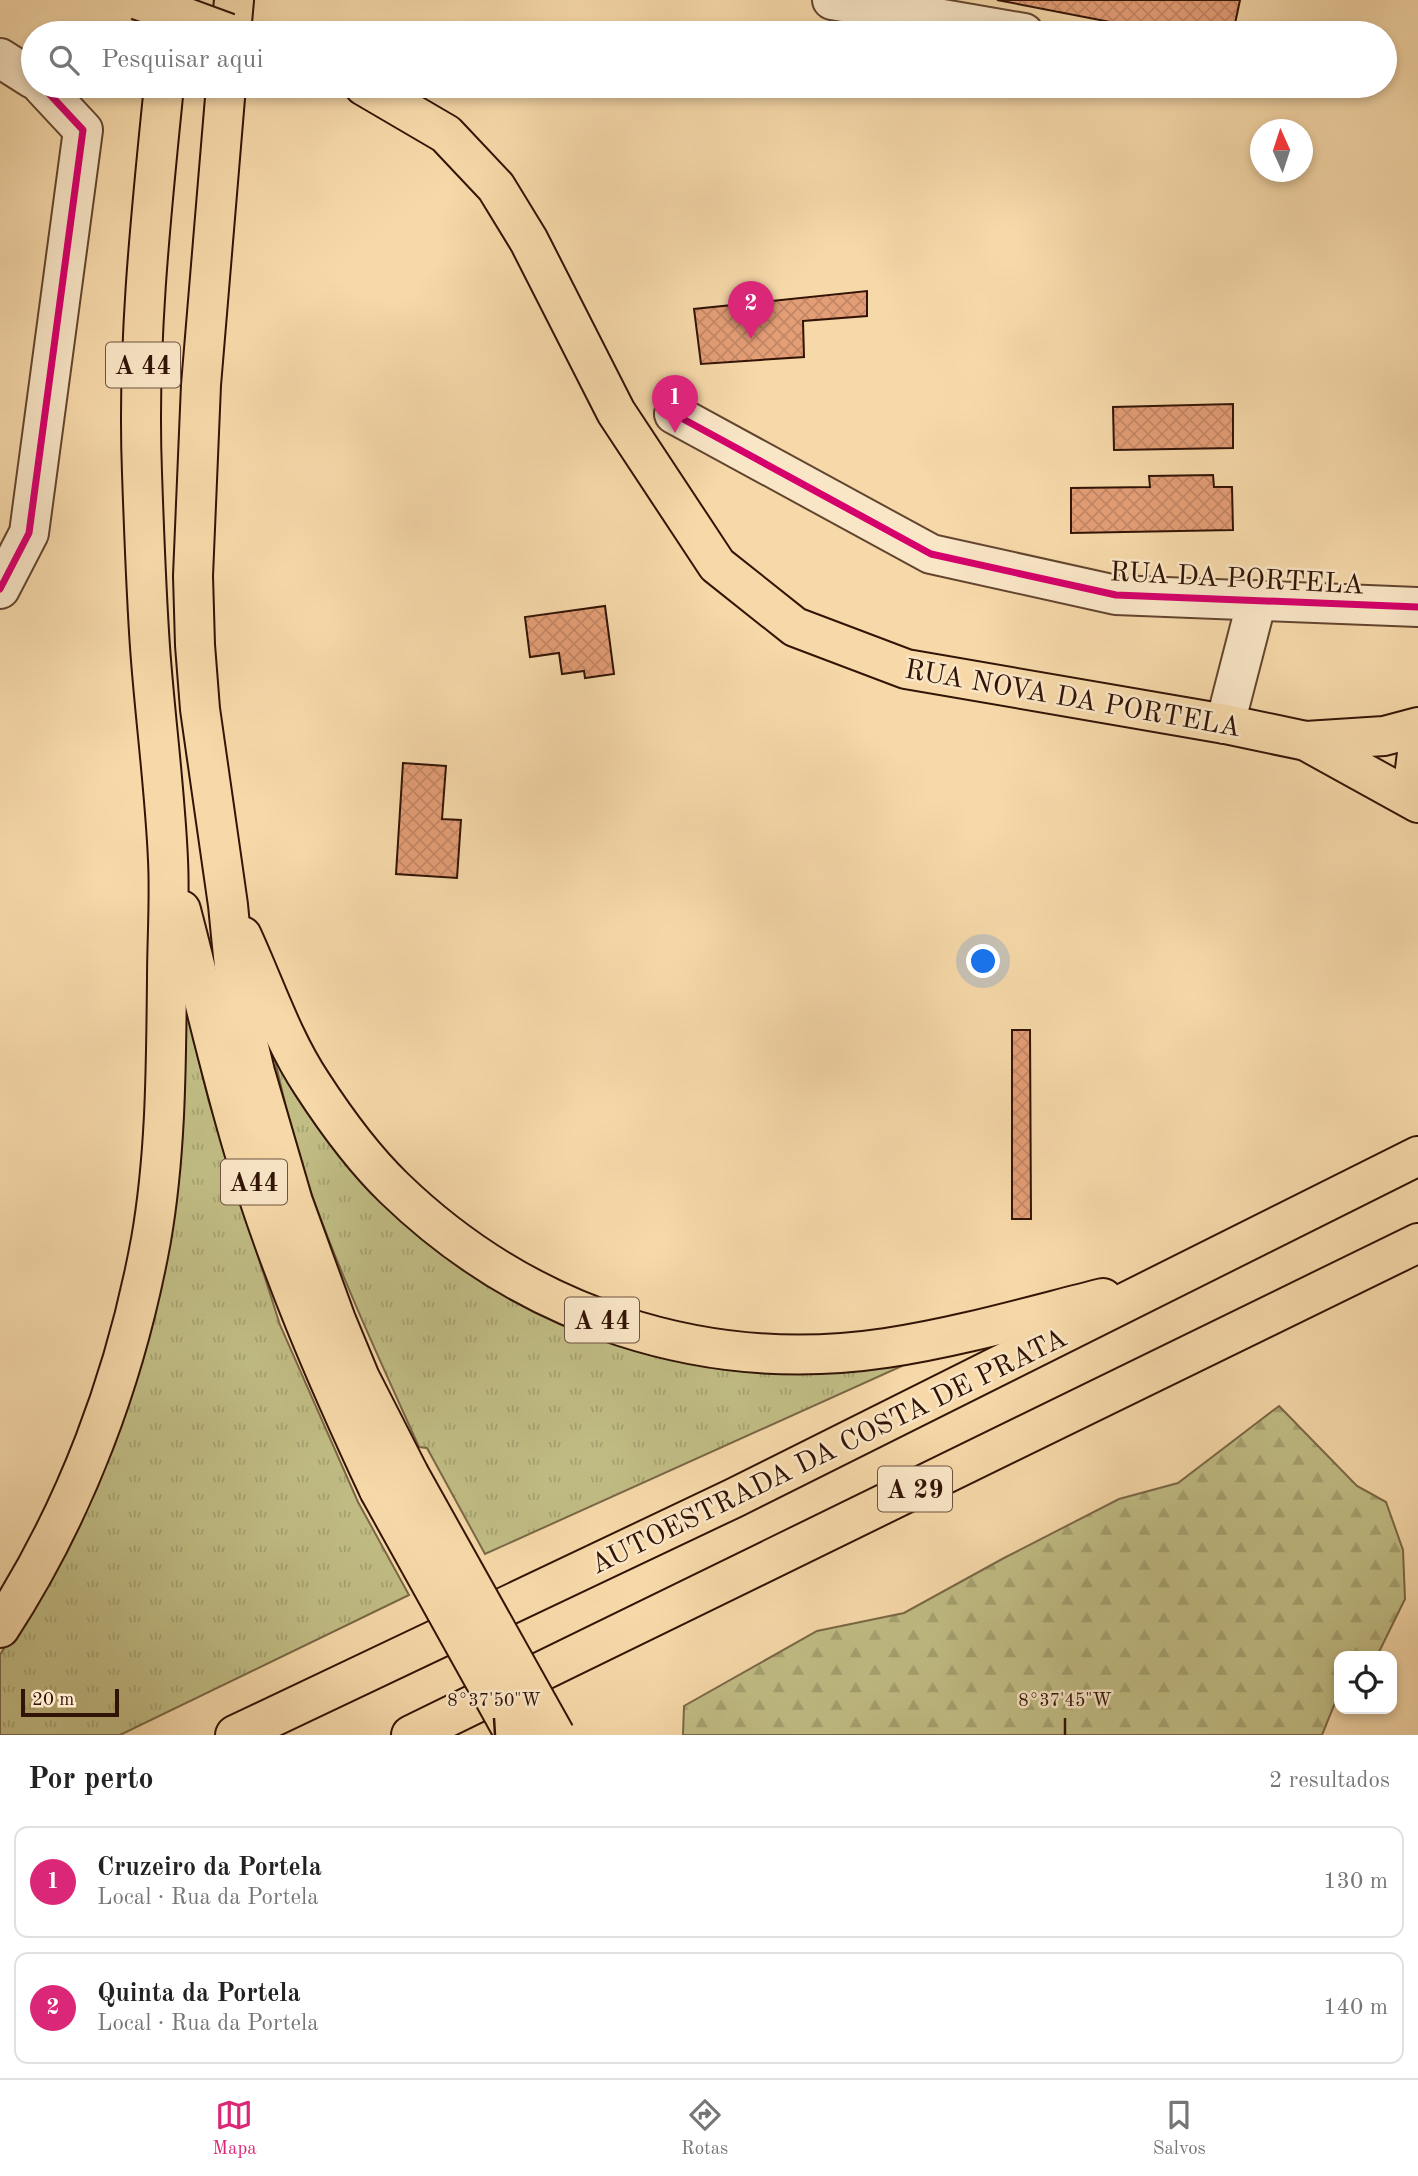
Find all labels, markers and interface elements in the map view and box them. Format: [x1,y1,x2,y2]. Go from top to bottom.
search box [21,21,1397,98]
icon: search [45,41,83,79]
text: Pesquisar aqui [101,47,263,73]
north arrow [1250,119,1313,182]
pin: 2 [728,281,774,339]
road number: A 44 [106,342,180,388]
pin: 1 [652,375,698,433]
street label: RUA DA PORTELA [1109,559,1365,601]
street label: RUA NOVA DA PORTELA [902,657,1243,743]
your location [966,944,1000,978]
road number: A44 [221,1160,287,1204]
road number: A 44 [565,1298,639,1343]
street label: AUTOESTRADA DA COSTA DE PRATA [587,1325,1072,1581]
road number: A 29 [878,1466,952,1512]
map controls [1334,1651,1397,1714]
button: locate [1334,1651,1397,1714]
scale bar [21,1686,119,1718]
text: 20 m [32,1691,74,1710]
text: 8°37'50"W [447,1692,541,1710]
text: 8°37'45"W [1018,1692,1112,1710]
text: Por perto [28,1765,154,1795]
text: 2 resultados [1269,1769,1390,1792]
text: Cruzeiro da Portela [97,1855,322,1881]
text: 1 [46,1870,60,1893]
text: 130 m [1323,1870,1388,1893]
text: Local · Rua da Portela [97,1886,319,1909]
text: Quinta da Portela [97,1981,301,2007]
text: 2 [46,1996,60,2019]
text: 140 m [1323,1996,1388,2019]
text: Local · Rua da Portela [97,2012,319,2035]
tab: Mapa [212,2096,257,2161]
tab: Rotas [681,2096,728,2161]
tab: Salvos [1153,2096,1206,2161]

